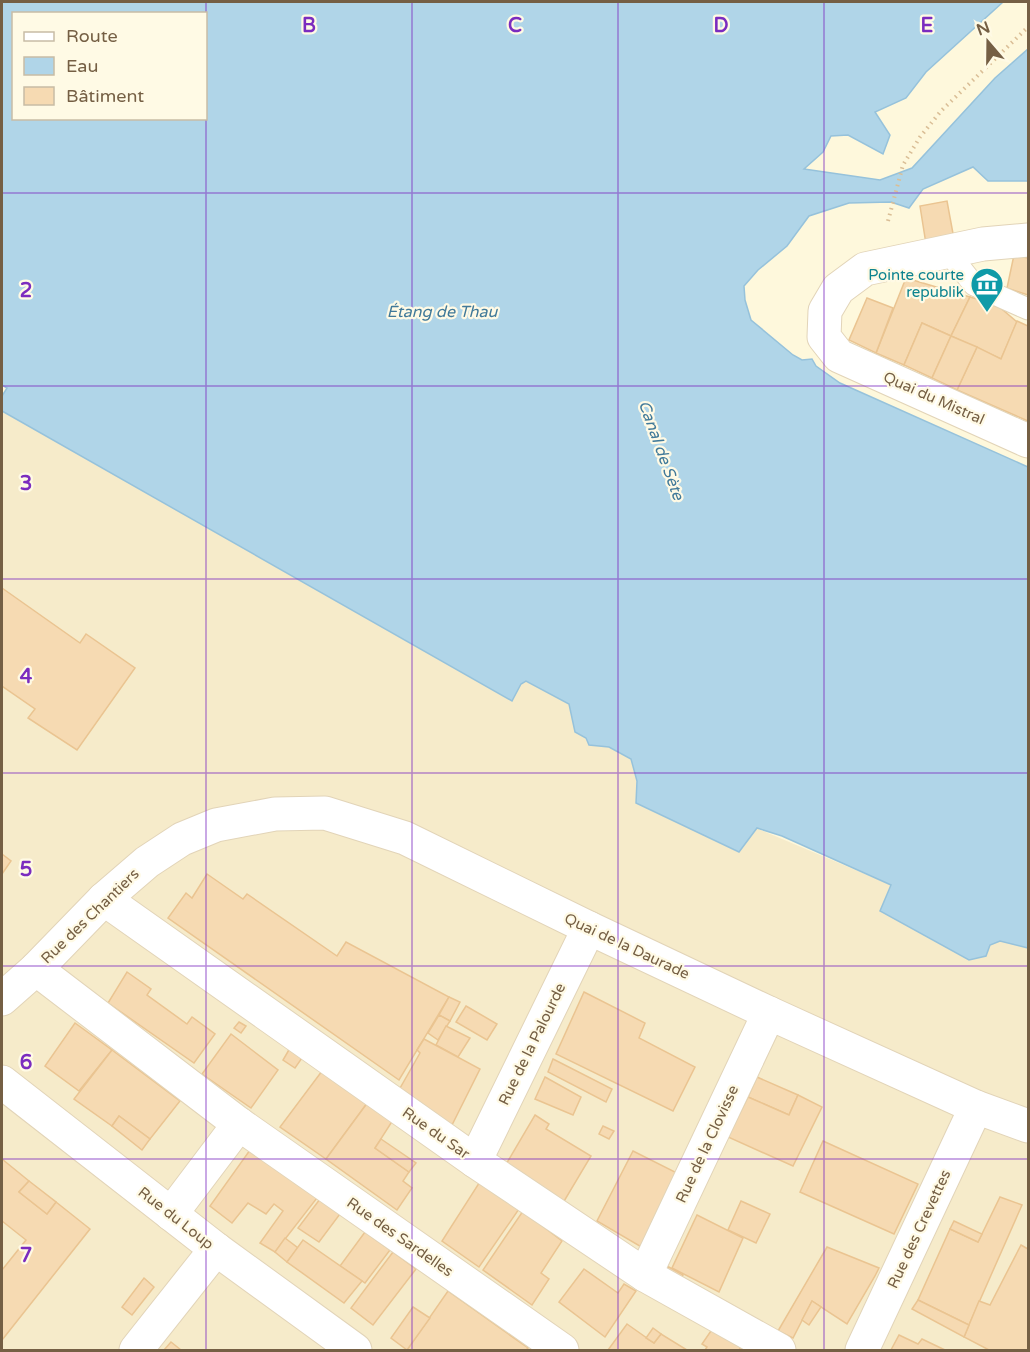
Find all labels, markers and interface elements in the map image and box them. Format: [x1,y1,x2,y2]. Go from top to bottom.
legend [12,12,207,120]
north arrow [958,12,1018,72]
text: B [302,14,316,38]
text: C [508,14,522,38]
text: D [713,14,729,38]
text: E [921,14,934,38]
text: N [974,17,993,40]
text: Route [66,25,118,47]
text: Eau [66,55,98,77]
text: Bâtiment [66,85,144,107]
place label: Pointe courte republik [868,266,964,301]
museum icon: Pointe courte republik [969,266,1005,313]
text: 2 [20,279,32,303]
water label: Étang de Thau [387,302,498,322]
street label: Quai du Mistral [881,368,987,428]
water label: Canal de Sète [634,398,689,504]
text: 3 [20,472,32,496]
text: 4 [20,665,33,689]
text: 5 [20,858,32,882]
street label: Rue des Chantiers [37,865,143,967]
street label: Quai de la Daurade [562,909,692,983]
street label: Rue de la Palourde [495,980,569,1108]
text: 6 [20,1051,32,1075]
street label: Rue de la Clovisse [672,1082,742,1206]
street label: Rue du Sar [399,1103,473,1163]
street label: Rue des Crevettes [884,1167,954,1291]
street label: Rue du Loup [135,1183,217,1253]
street label: Rue des Sardelles [343,1194,457,1280]
text: 7 [20,1244,32,1268]

